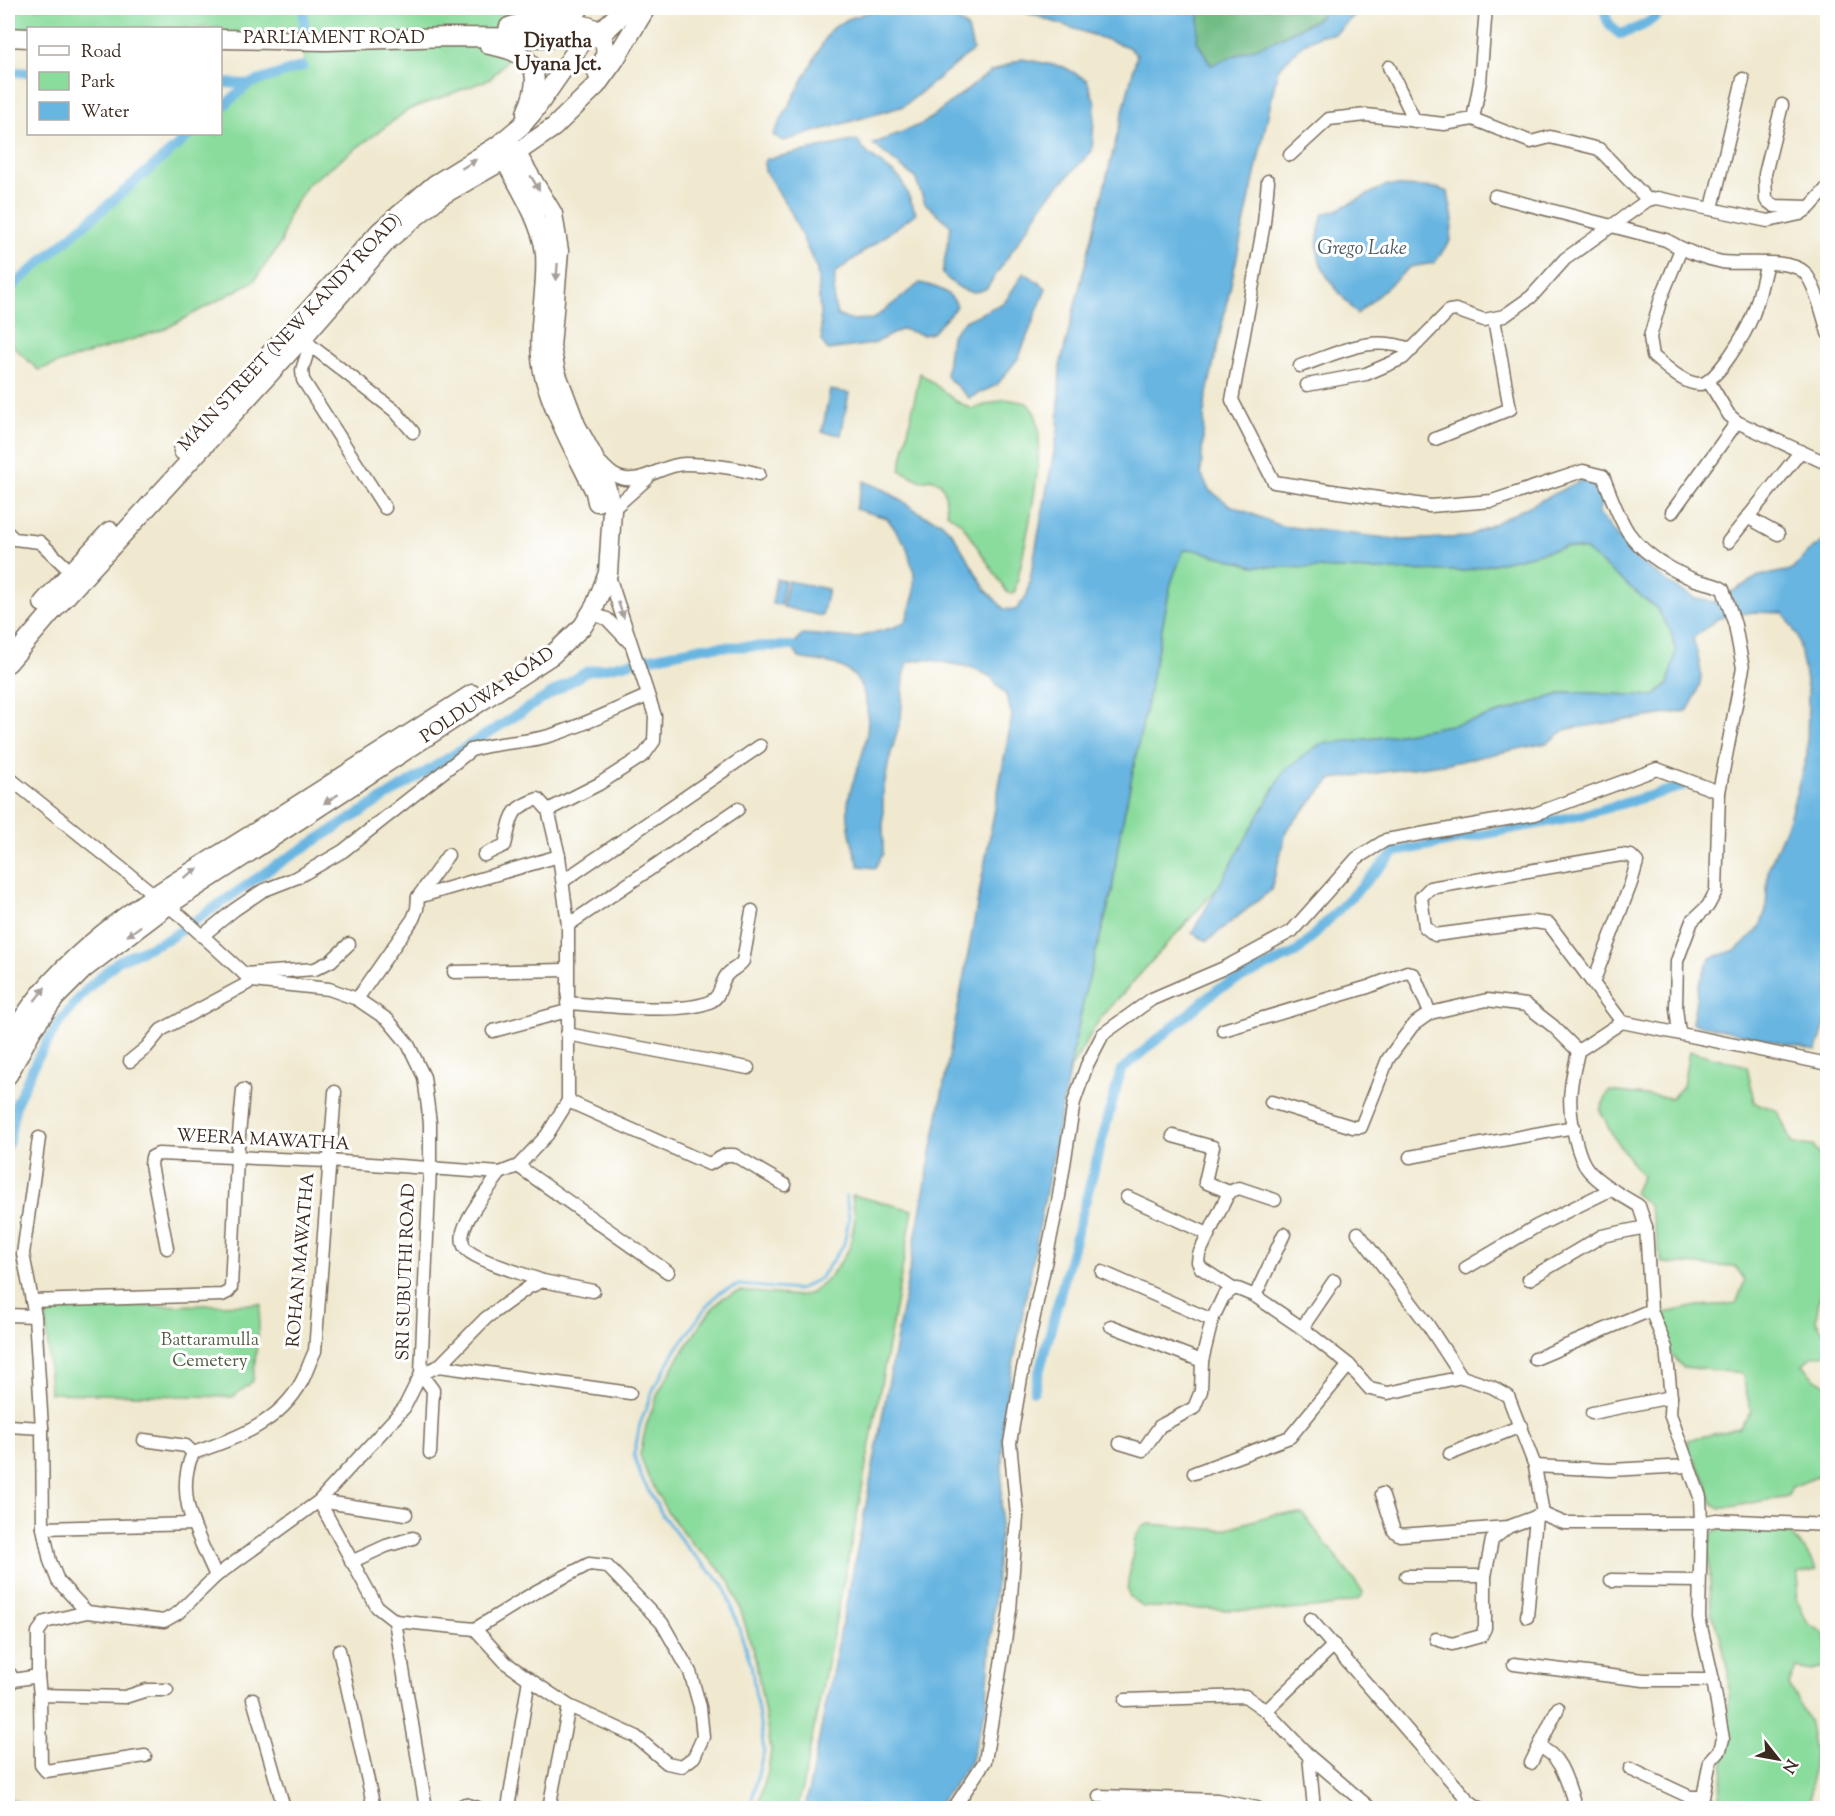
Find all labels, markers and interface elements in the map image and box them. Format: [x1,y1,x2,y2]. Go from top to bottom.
street label: PARLIAMENT ROAD [243,26,425,52]
legend [27,27,222,135]
district label: Diyatha Uyana Jct. [514,28,602,80]
text: Road [81,40,121,66]
text: Park [81,70,116,96]
text: Water [81,100,130,126]
one-way arrow [461,158,477,169]
one-way arrow [529,175,540,191]
street label: MAIN STREET (NEW KANDY ROAD) [173,208,409,458]
water label: Grego Lake [1317,235,1407,264]
one-way arrow [553,262,562,281]
one-way arrow [617,602,626,620]
street label: POLDUWA ROAD [416,641,560,751]
one-way arrow [323,794,339,805]
one-way arrow [183,867,199,878]
one-way arrow [127,924,142,936]
one-way arrow [33,987,45,1002]
street label: WEERA MAWATHA [176,1123,351,1159]
street label: ROHAN MAWATHA [281,1171,323,1349]
street label: SRI SUBUTHI ROAD [391,1183,423,1361]
park label: Battaramulla Cemetery [161,1328,259,1375]
north arrow [1748,1729,1808,1789]
text: N [1775,1754,1802,1777]

